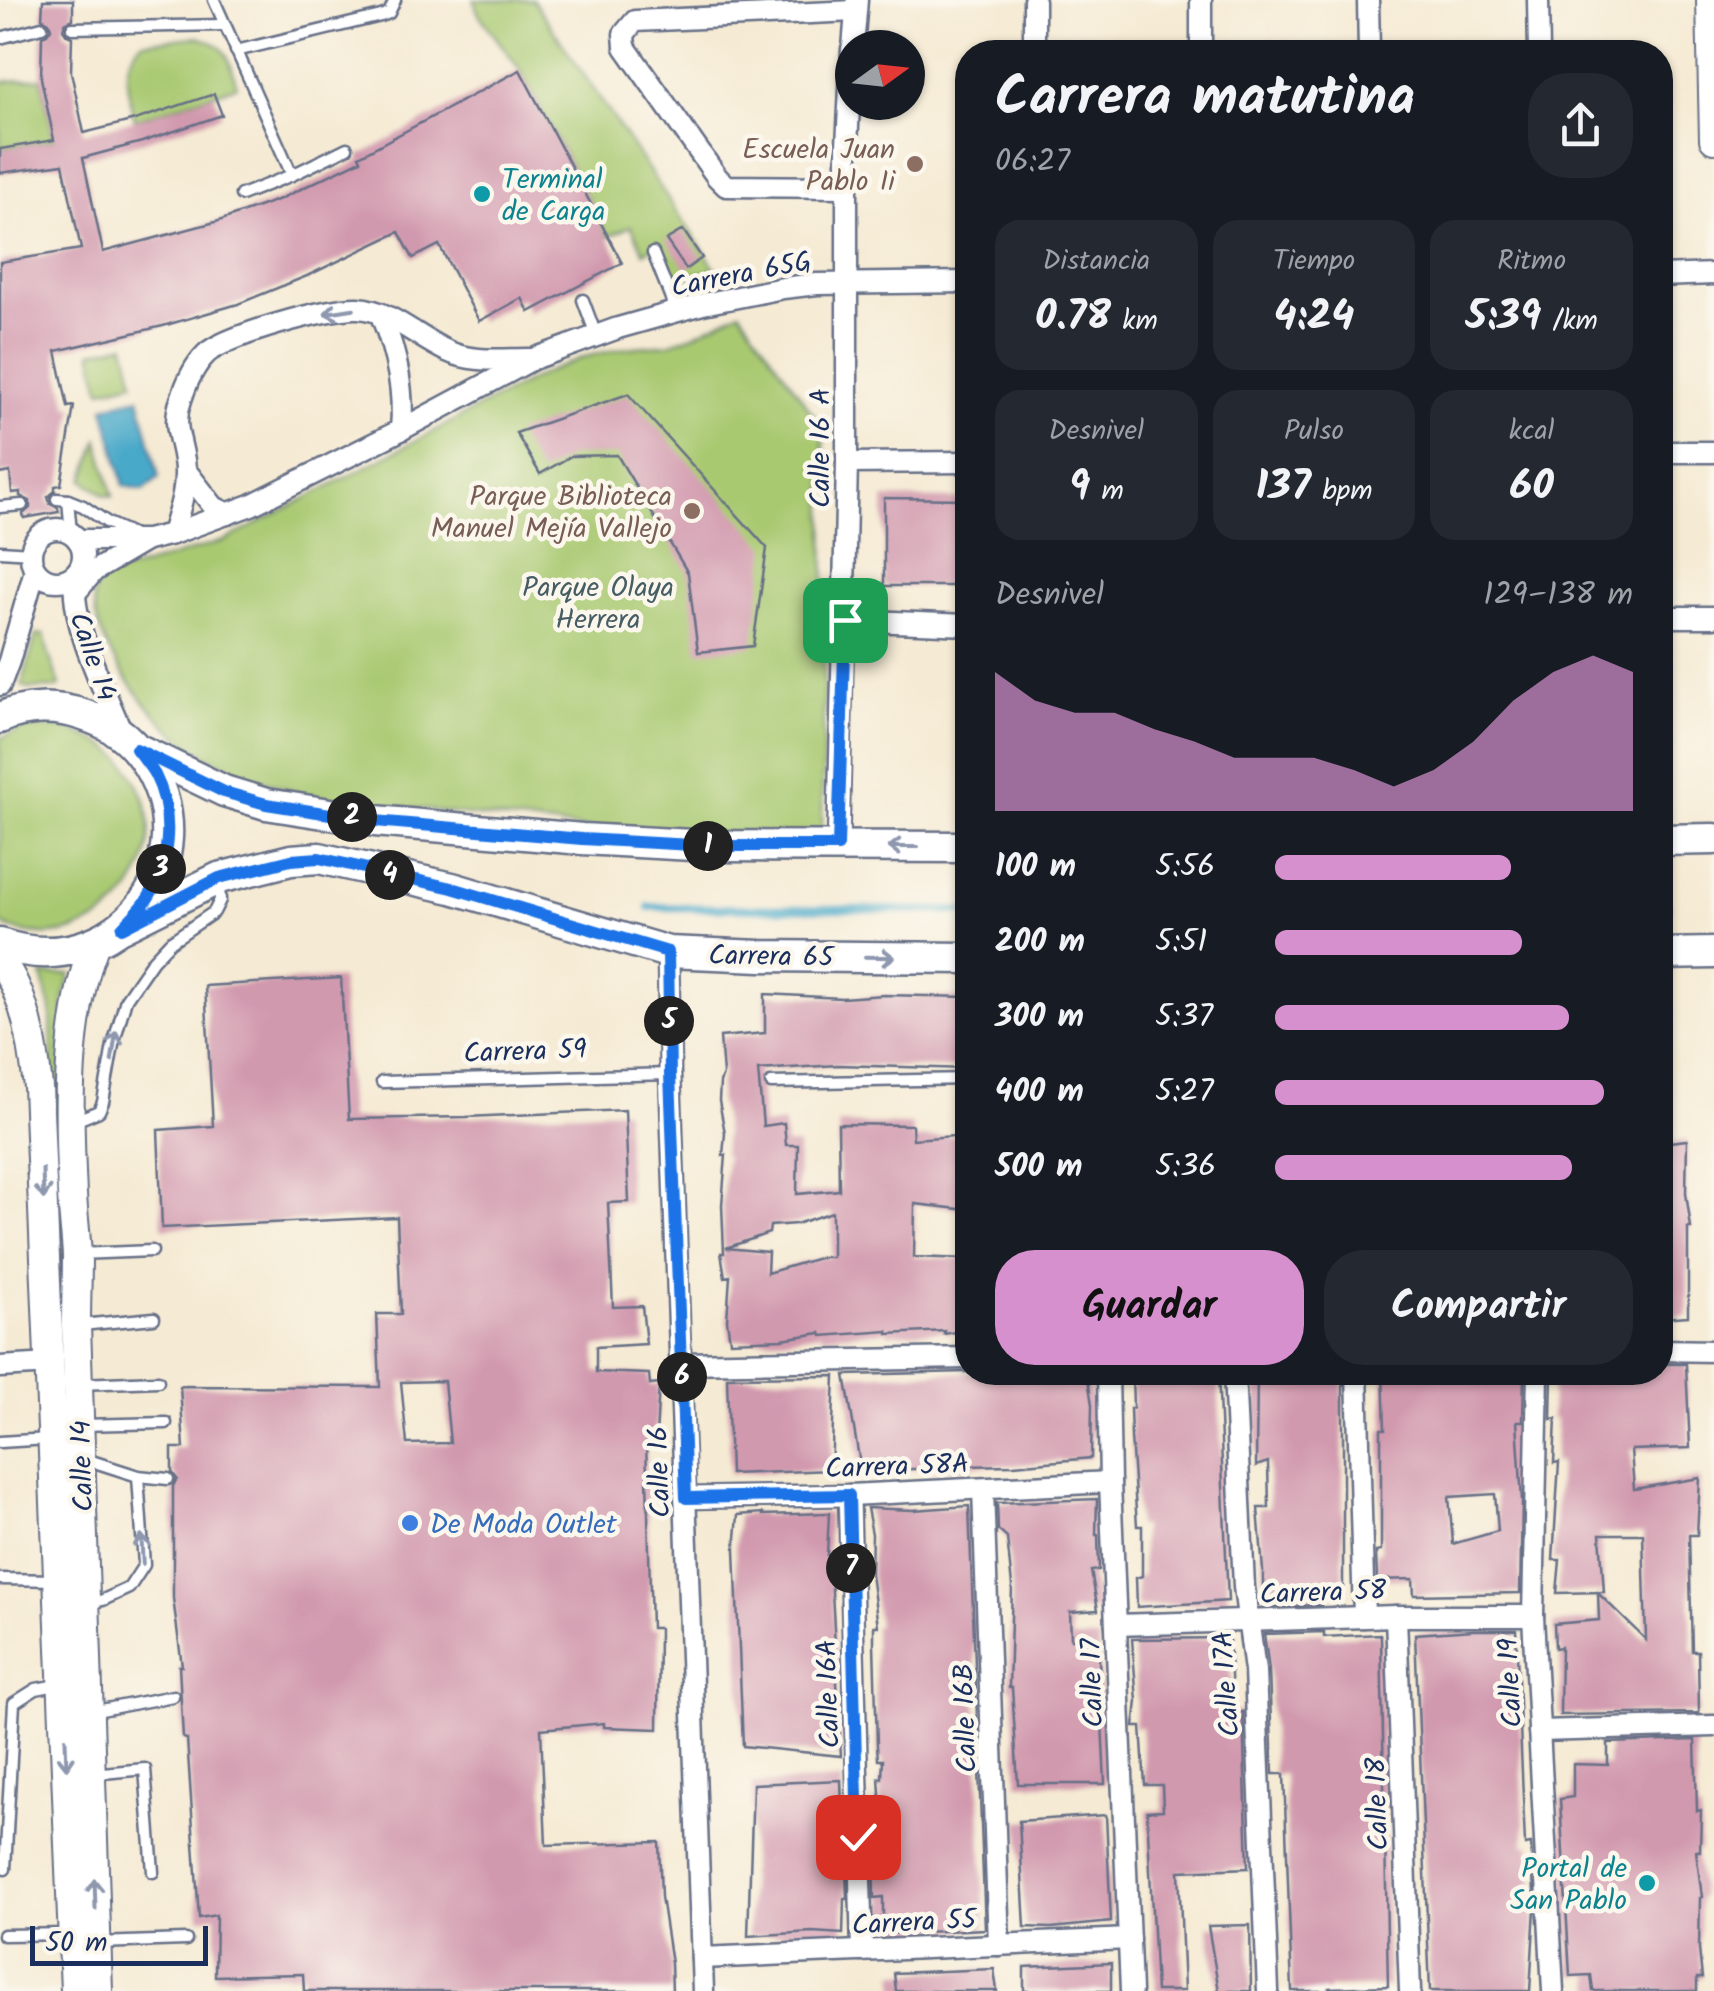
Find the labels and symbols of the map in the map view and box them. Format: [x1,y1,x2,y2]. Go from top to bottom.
north arrow [835,30,925,120]
place label: Escuela Juan Pablo Ii [742,128,896,205]
marker: Escuela Juan Pablo Ii [904,153,926,175]
place label: Terminal de Carga [502,158,605,235]
marker: Terminal de Carga [471,183,493,205]
street label: Carrera 65G [667,240,816,311]
one-way arrow [323,302,355,321]
street label: Calle 16 A [799,388,844,508]
place label: Parque Biblioteca Manuel Mejía Vallejo [431,475,672,552]
marker: Parque Biblioteca Manuel Mejía Vallejo [681,500,703,522]
park label: Parque Olaya Herrera [522,566,674,643]
pin [803,578,888,663]
street label: Calle 14 [55,606,128,707]
pin: 2 [327,792,377,842]
pin: 1 [683,821,733,871]
one-way arrow [887,838,920,856]
pin: 3 [136,844,186,894]
pin: 4 [365,850,415,900]
street label: Carrera 65 [708,934,836,981]
one-way arrow [864,948,896,966]
pin: 5 [644,996,694,1046]
street label: Carrera 59 [463,1028,588,1077]
one-way arrow [105,1030,124,1062]
one-way arrow [33,1168,52,1200]
pin: 6 [657,1352,707,1402]
street label: Calle 14 [59,1419,108,1513]
street label: Calle 16 [636,1425,685,1519]
street label: Carrera 58A [825,1443,970,1492]
place label: De Moda Outlet [430,1503,618,1548]
marker: De Moda Outlet [399,1512,421,1534]
one-way arrow [133,1533,152,1565]
pin: 7 [826,1543,876,1593]
street label: Carrera 58 [1259,1569,1387,1618]
street label: Calle 17A [1201,1629,1254,1738]
street label: Calle 17 [1069,1636,1118,1728]
street label: Calle 19 [1487,1636,1536,1729]
street label: Calle 16A [805,1639,854,1749]
street label: Calle 16B [942,1662,991,1773]
one-way arrow [57,1737,76,1769]
street label: Calle 18 [1354,1756,1403,1851]
pin [816,1795,901,1880]
place label: Portal de San Pablo [1510,1847,1627,1924]
marker: Portal de San Pablo [1636,1872,1658,1894]
one-way arrow [85,1878,104,1910]
street label: Carrera 55 [851,1898,980,1949]
scale bar [30,1921,208,1966]

